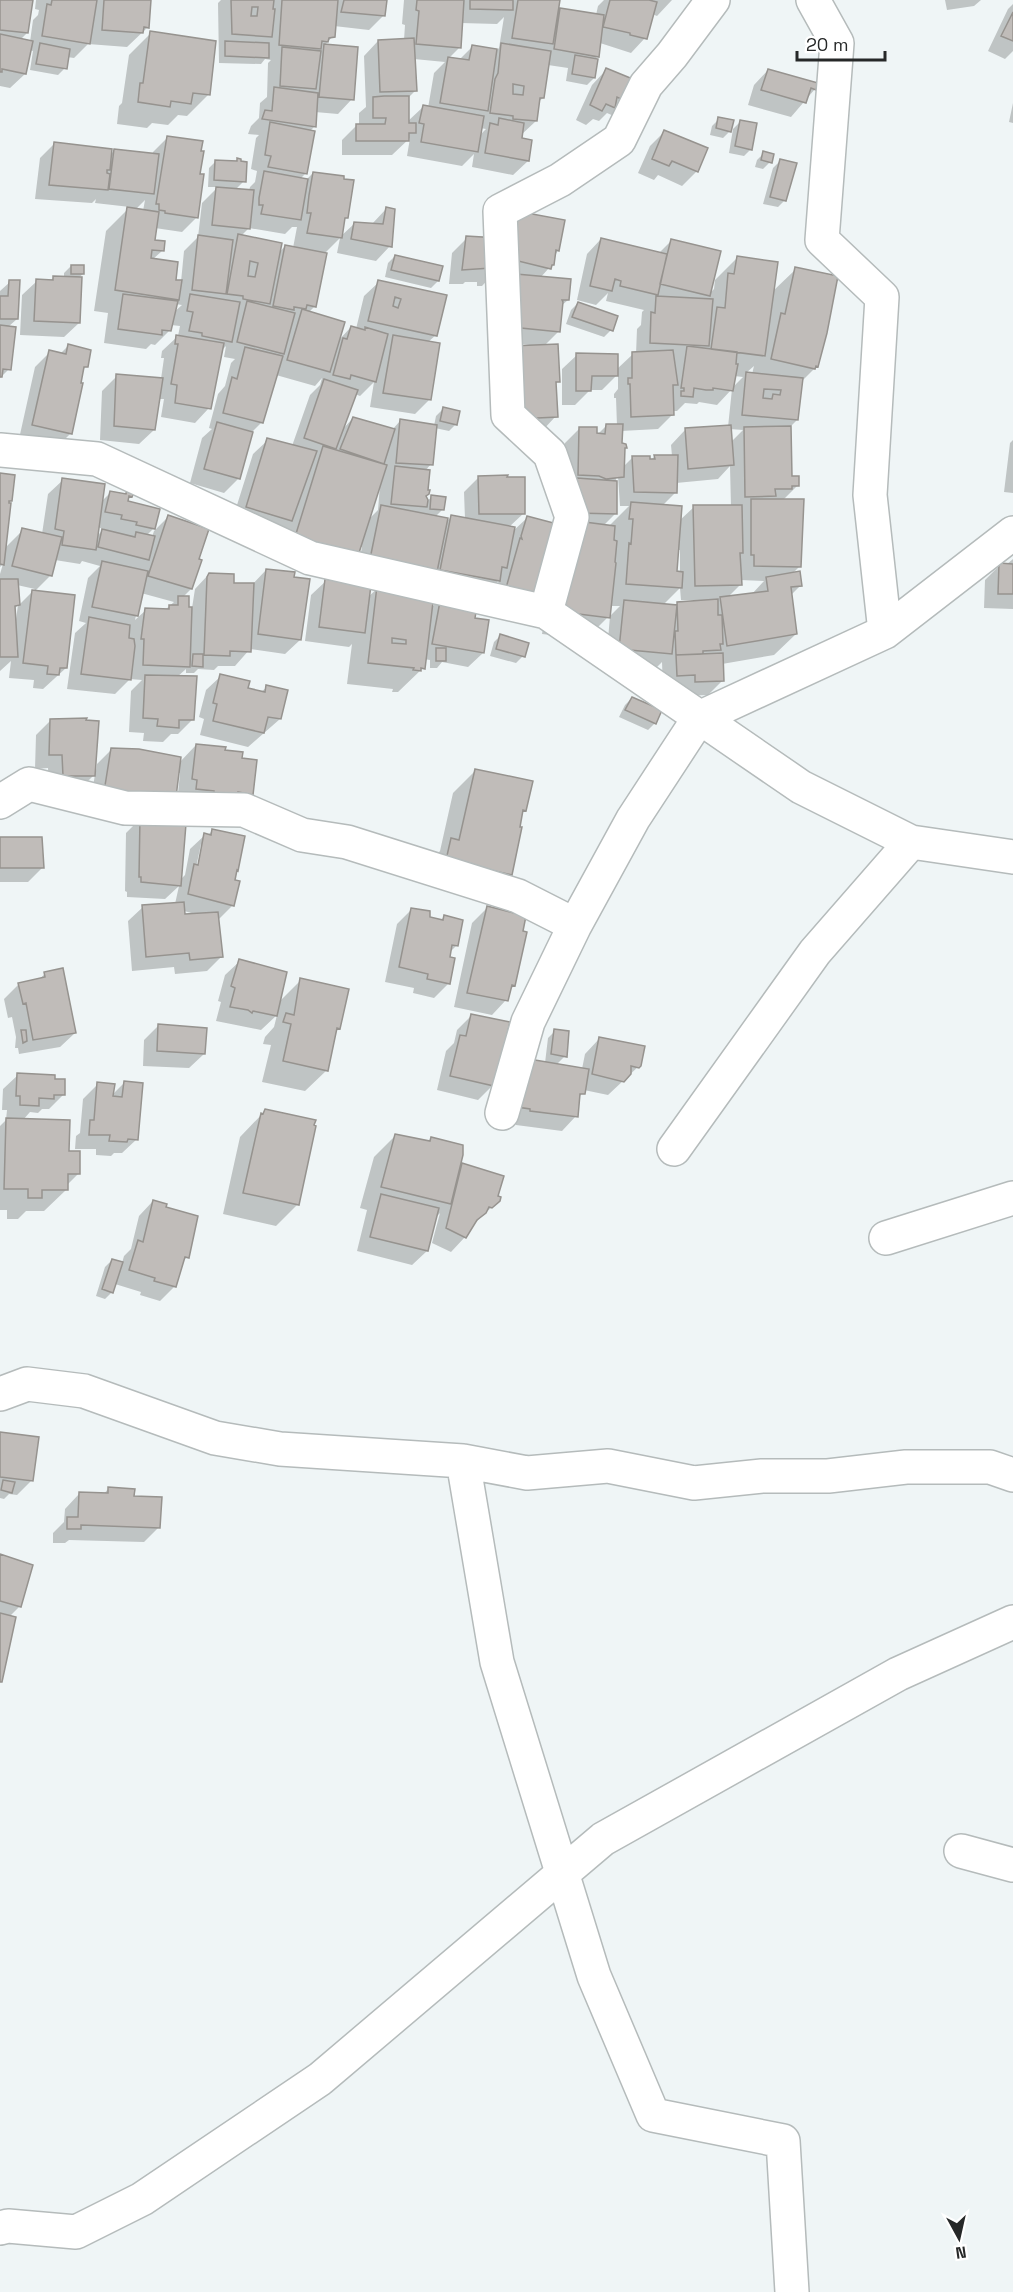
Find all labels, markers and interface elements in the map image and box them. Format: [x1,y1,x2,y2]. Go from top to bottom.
scale bar [797,24,886,62]
text: 20 m [806,33,849,56]
north arrow [929,2208,989,2268]
text: N [954,2241,968,2264]

